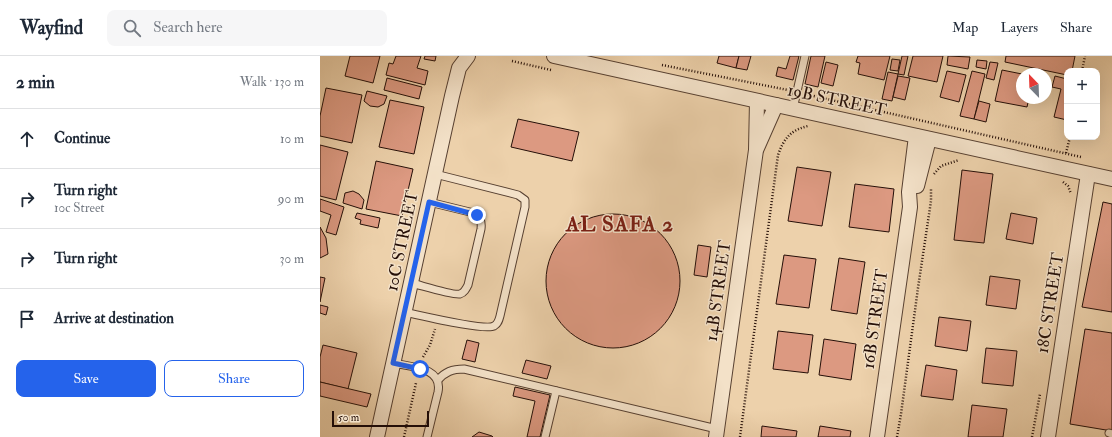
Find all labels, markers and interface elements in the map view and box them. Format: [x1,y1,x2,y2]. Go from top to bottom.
search box [107,10,387,46]
text: Wayfind [20,16,83,40]
icon: search [121,17,143,39]
text: Search here [153,18,223,37]
text: Map [952,19,978,36]
text: Layers [1000,19,1038,36]
text: Share [1060,19,1092,36]
north arrow [1016,68,1052,104]
map controls [1064,68,1100,140]
button: + [1064,68,1100,104]
text: 2 min [16,72,55,93]
text: Walk · 130 m [240,74,304,90]
street label: 19B STREET [786,79,889,121]
button: − [1064,104,1100,140]
icon: ahead [16,128,38,150]
text: Continue [54,129,110,148]
text: 10 m [280,131,304,147]
text: Turn right [54,181,117,200]
icon: right [16,188,38,210]
street label: 10C STREET [381,189,423,293]
text: 90 m [278,191,304,207]
text: 10c Street [54,200,105,216]
route end [468,206,486,224]
district label: AL SAFA 2 [565,211,674,238]
street label: 14B STREET [701,239,735,343]
icon: right [16,248,38,270]
text: Turn right [54,249,117,268]
text: 30 m [280,251,304,267]
street label: 18C STREET [1032,251,1068,355]
street label: 16B STREET [858,267,892,370]
icon: arrive [16,308,38,330]
text: Arrive at destination [54,309,174,328]
button: Save [16,360,156,397]
button: Share [164,360,304,397]
route start [411,360,429,378]
scale bar [332,409,429,428]
text: 50 m [338,411,359,424]

